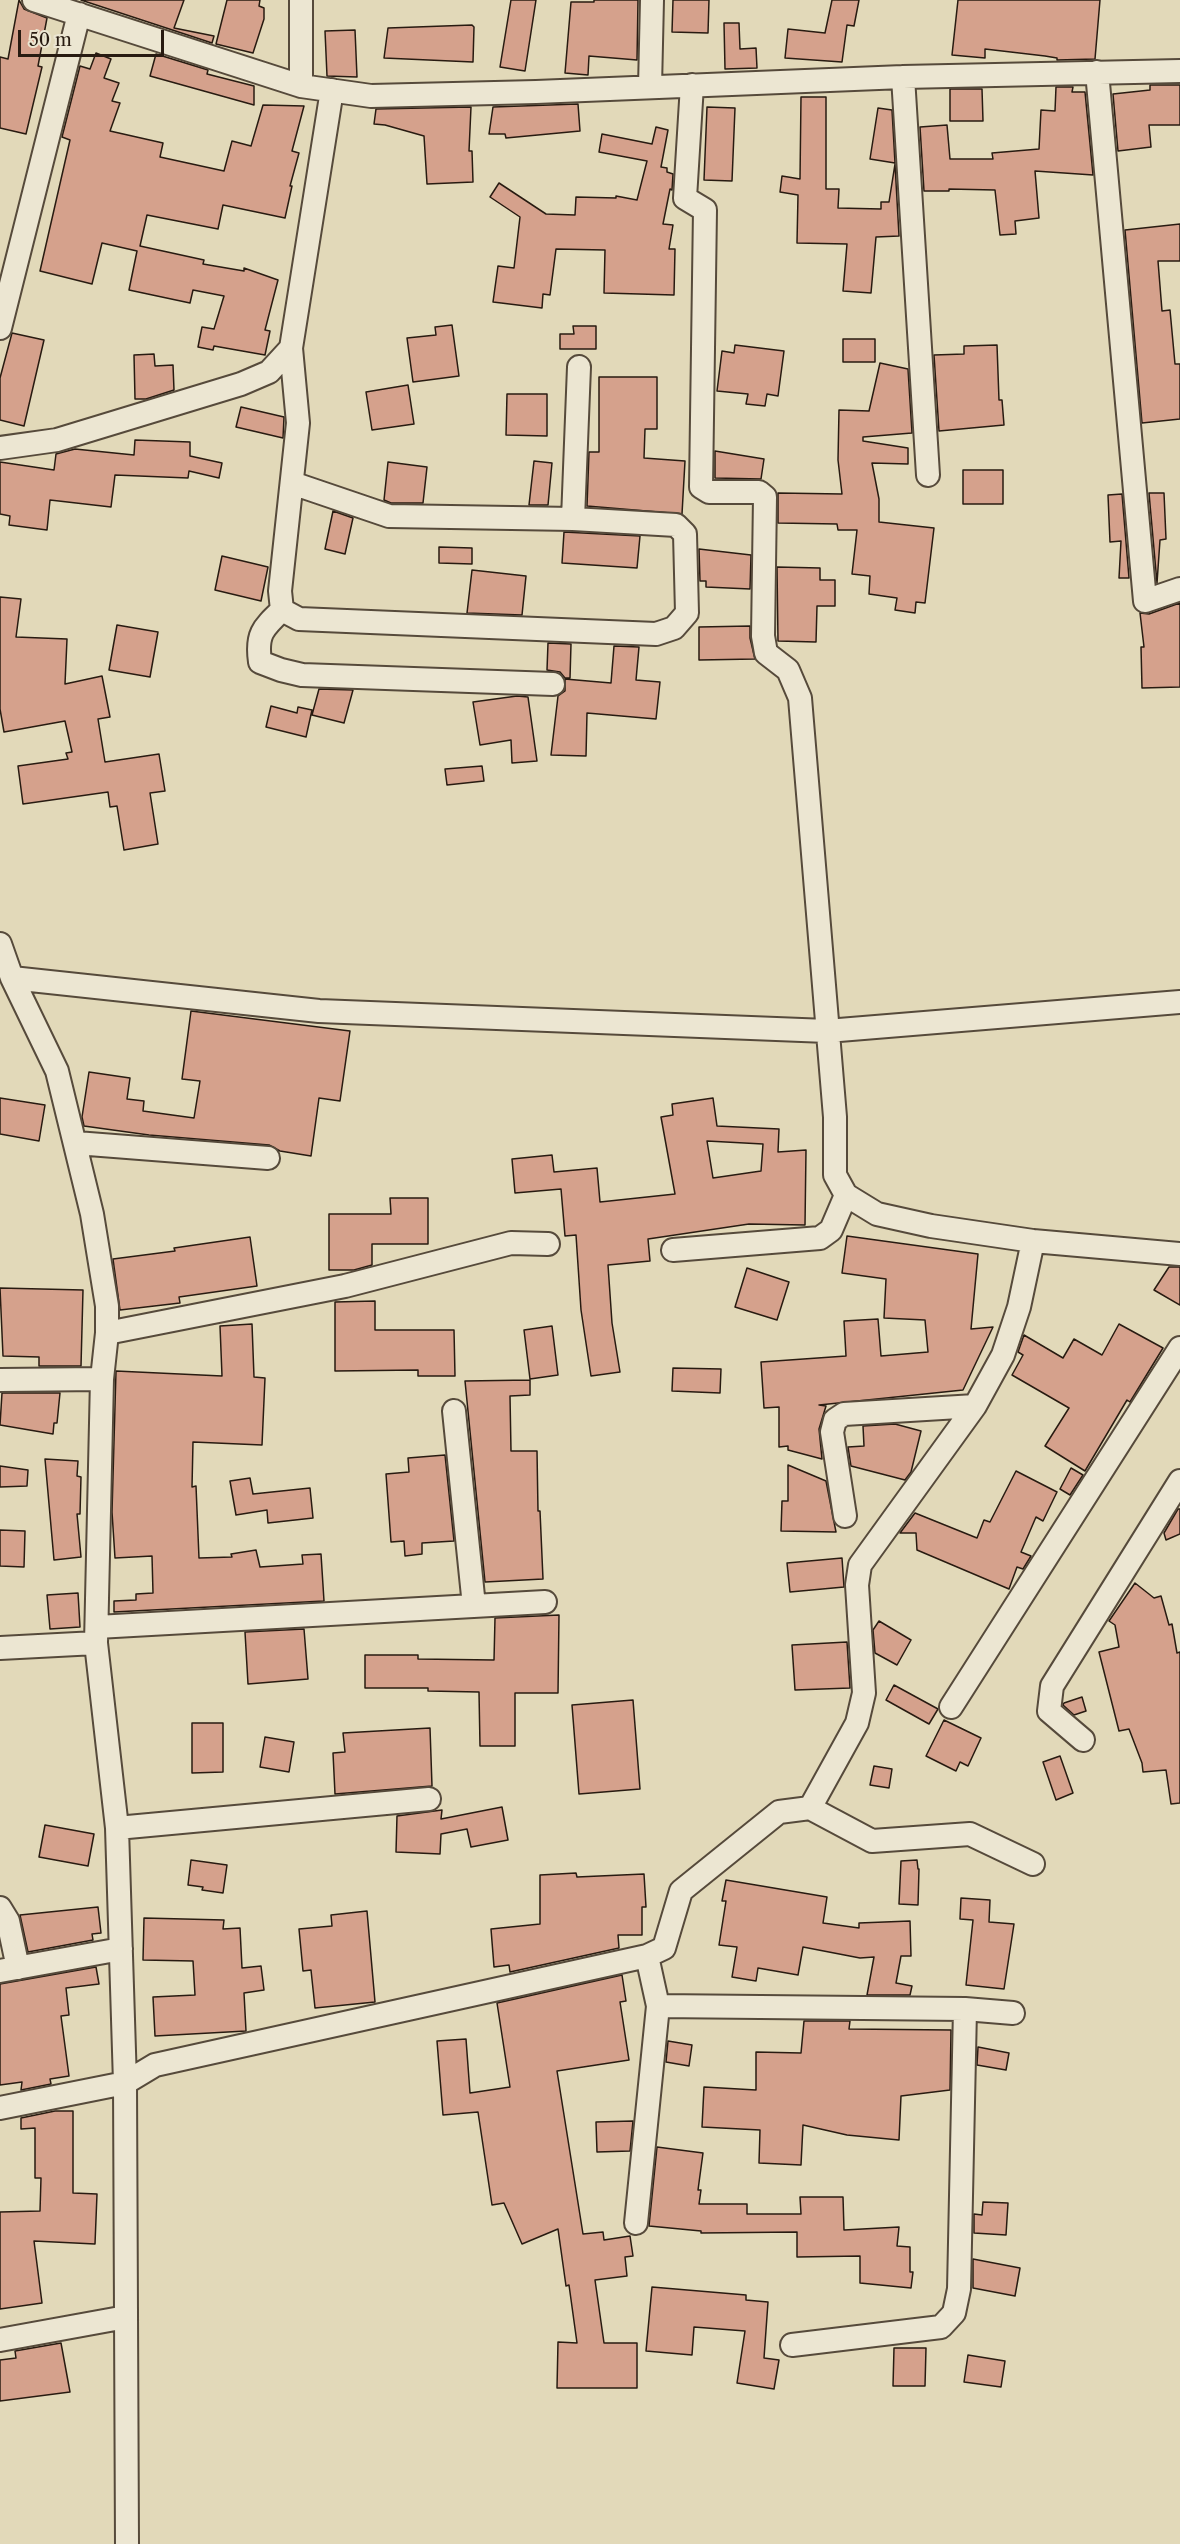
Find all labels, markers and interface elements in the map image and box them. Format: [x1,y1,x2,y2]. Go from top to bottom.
scale bar [21,18,166,56]
text: 50 m [29,29,72,51]

